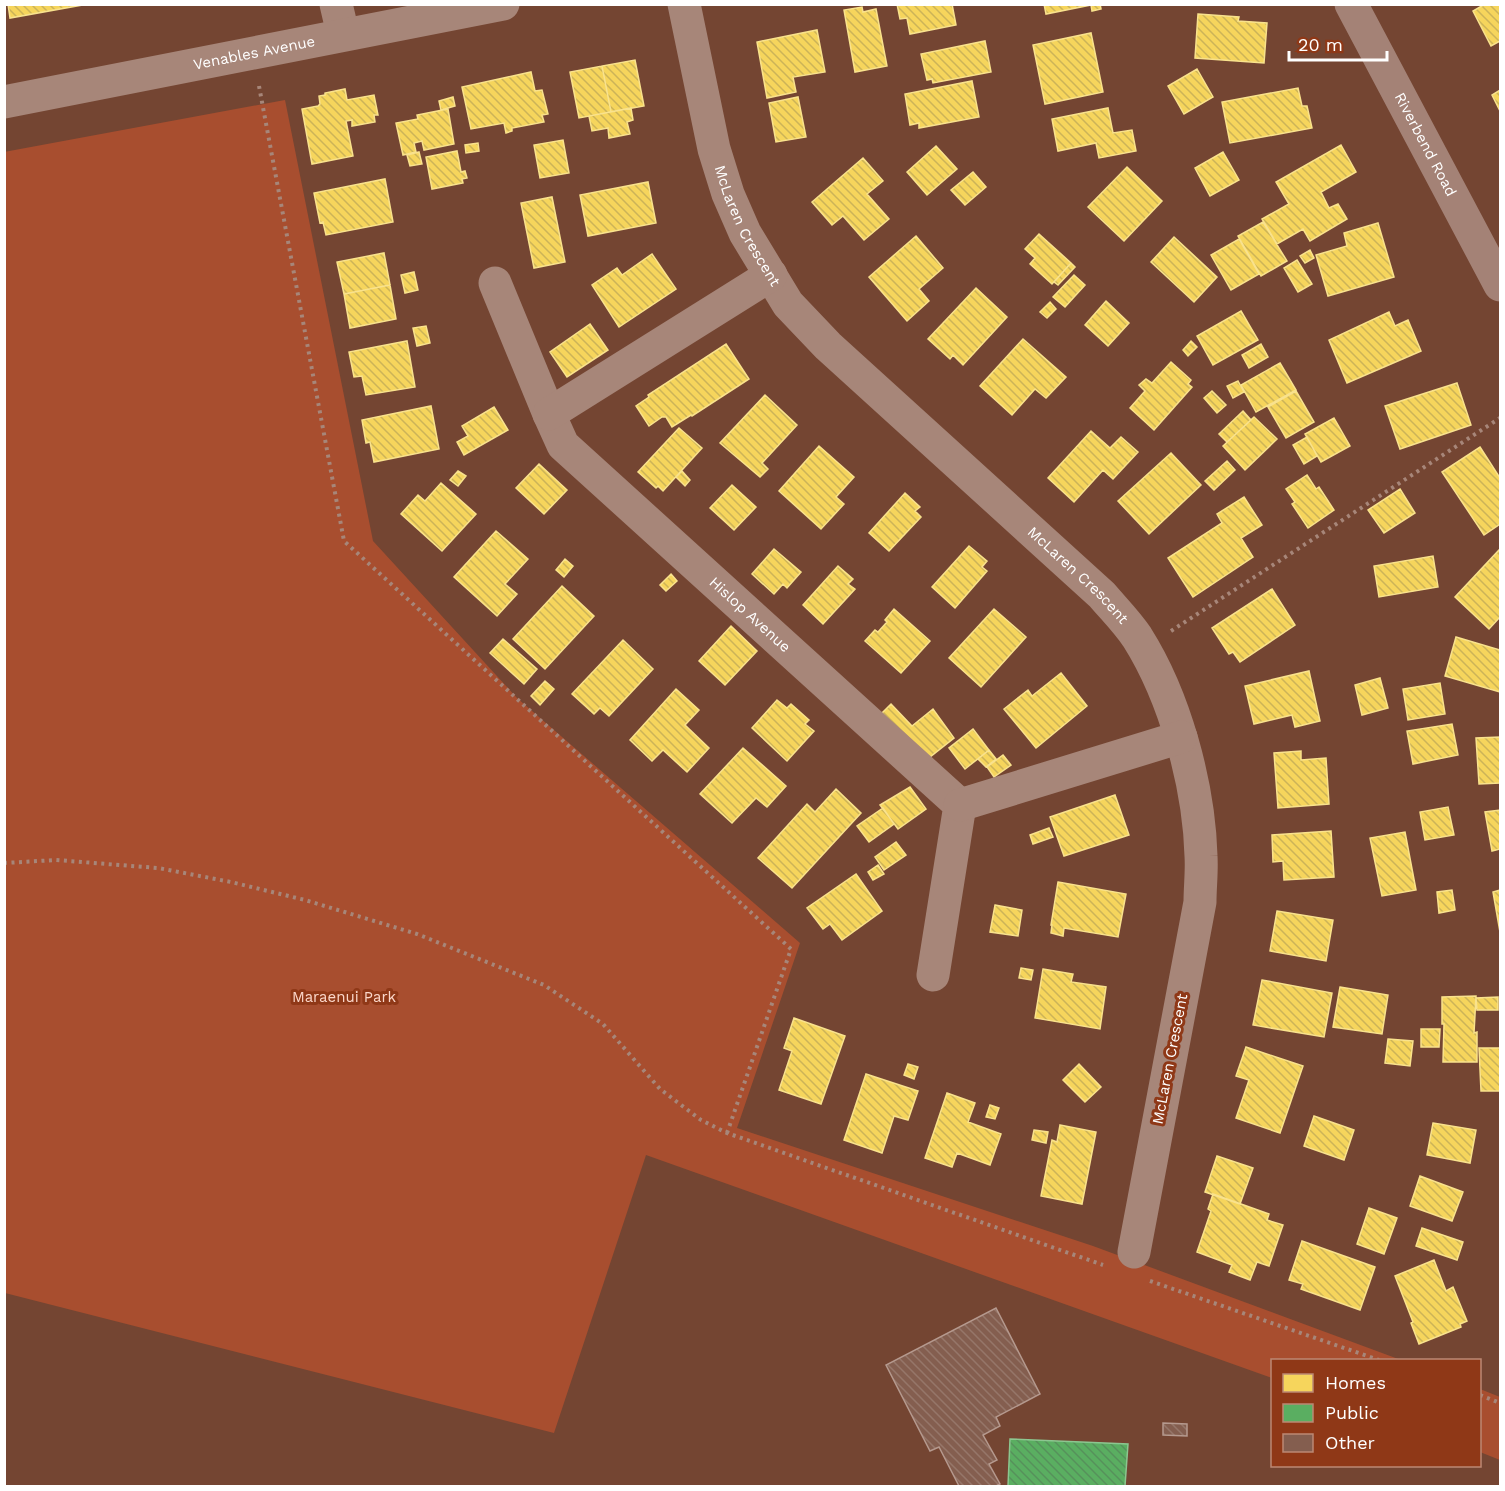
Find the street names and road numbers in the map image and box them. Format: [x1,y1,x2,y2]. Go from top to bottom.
street label: Venables Avenue [192,32,317,74]
street label: Riverbend Road [1391,89,1460,200]
street label: McLaren Crescent [711,163,785,290]
street label: McLaren Crescent [1024,523,1133,628]
street label: Hislop Avenue [705,573,794,656]
street label: McLaren Crescent [1149,991,1192,1126]

